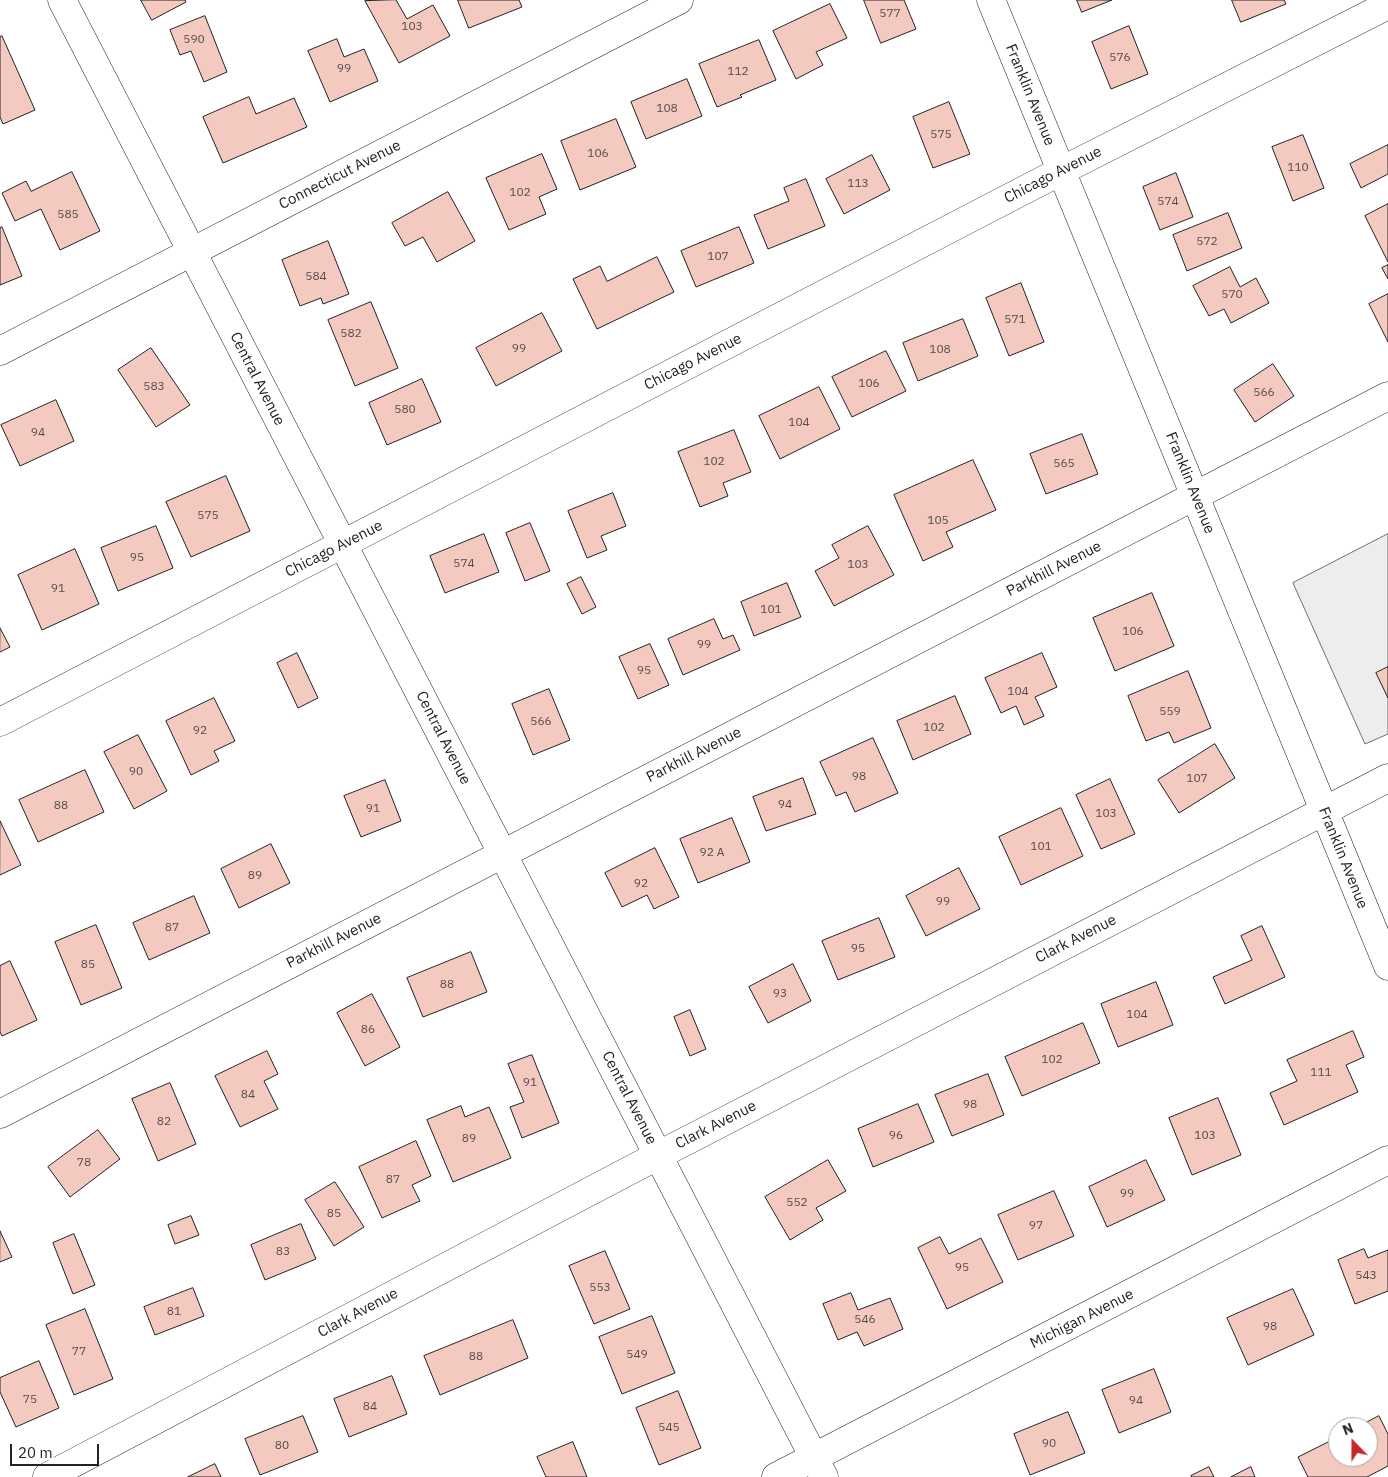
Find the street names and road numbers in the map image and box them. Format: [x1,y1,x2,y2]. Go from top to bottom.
street label: Franklin Avenue [1001,42,1059,148]
street label: Connecticut Avenue [276,136,404,214]
street label: Chicago Avenue [1001,143,1105,207]
street label: Central Avenue [226,329,288,429]
street label: Chicago Avenue [641,330,745,394]
street label: Franklin Avenue [1161,430,1219,536]
street label: Chicago Avenue [282,517,386,581]
street label: Parkhill Avenue [1003,537,1105,601]
street label: Central Avenue [412,688,474,788]
street label: Parkhill Avenue [643,723,745,787]
street label: Franklin Avenue [1314,805,1372,911]
street label: Parkhill Avenue [283,909,385,973]
street label: Clark Avenue [1033,911,1119,967]
street label: Central Avenue [598,1048,660,1148]
street label: Clark Avenue [673,1097,759,1153]
street label: Clark Avenue [315,1284,401,1342]
street label: Michigan Avenue [1027,1285,1137,1353]

